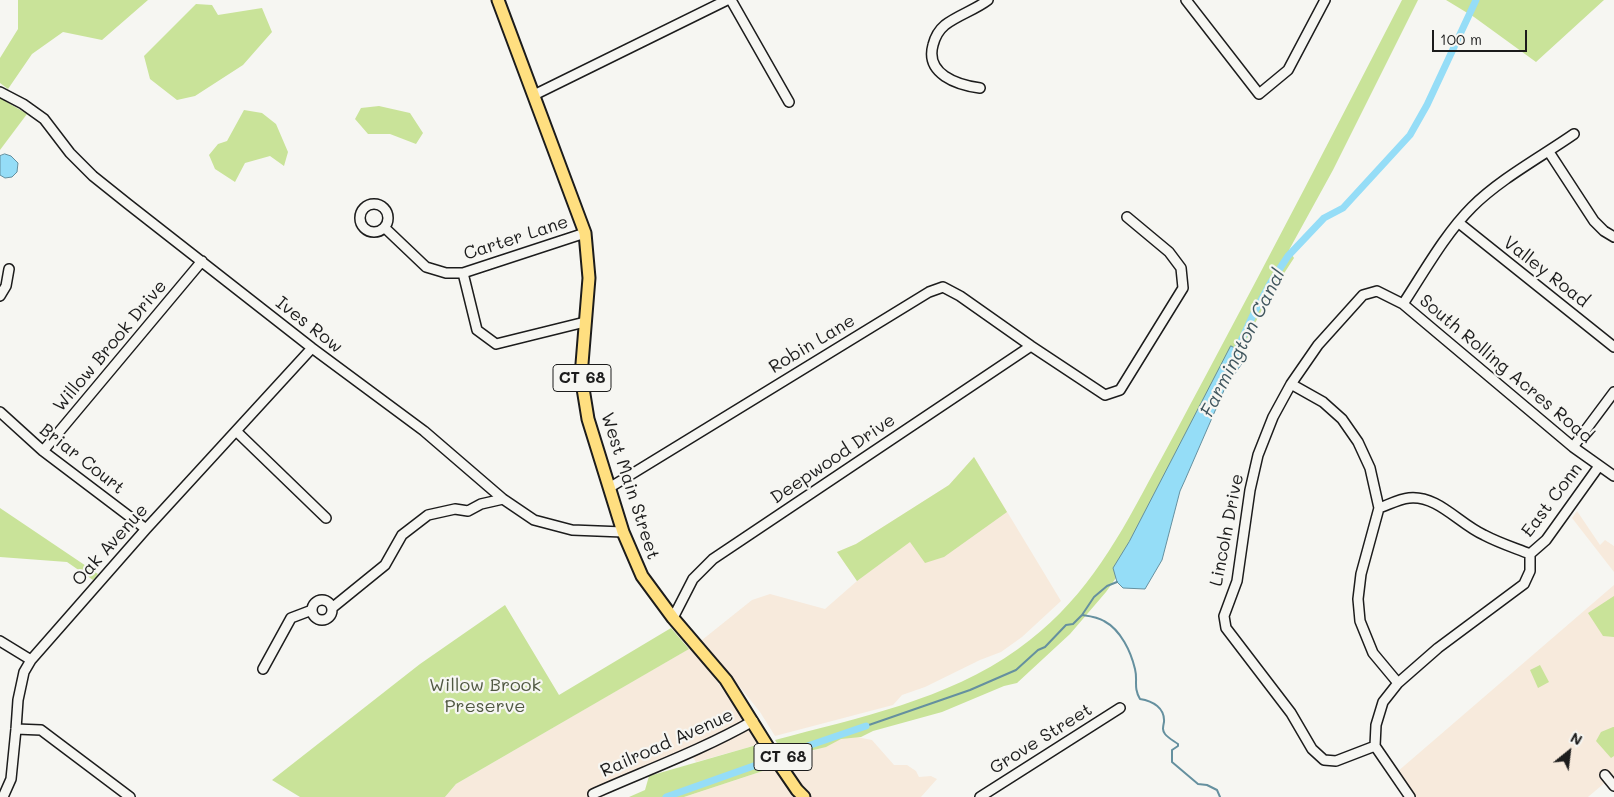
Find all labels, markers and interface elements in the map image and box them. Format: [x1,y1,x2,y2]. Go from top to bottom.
scale bar [1434,20,1529,52]
text: 100 m [1440,29,1482,49]
street label: Carter Lane [461,211,571,265]
street label: Valley Road [1499,232,1593,312]
water label: Farmington Canal [1196,265,1290,421]
street label: Willow Brook Drive [49,276,171,416]
street label: South Rolling Acres Road [1415,290,1597,448]
street label: Ives Row [271,292,347,358]
street label: Robin Lane [765,310,859,378]
road number: CT 68 [553,364,611,392]
street label: Deepwood Drive [767,409,899,509]
street label: West Main Street [596,410,664,562]
street label: Briar Court [35,419,129,499]
street label: East Conn [1517,459,1587,541]
street label: Lincoln Drive [1206,472,1248,588]
street label: Oak Avenue [67,499,153,591]
park label: Willow Brook Preserve [429,674,541,716]
street label: Grove Street [986,699,1096,779]
street label: Railroad Avenue [597,704,737,782]
north arrow [1544,727,1594,777]
text: N [1567,728,1586,749]
road number: CT 68 [754,744,812,770]

